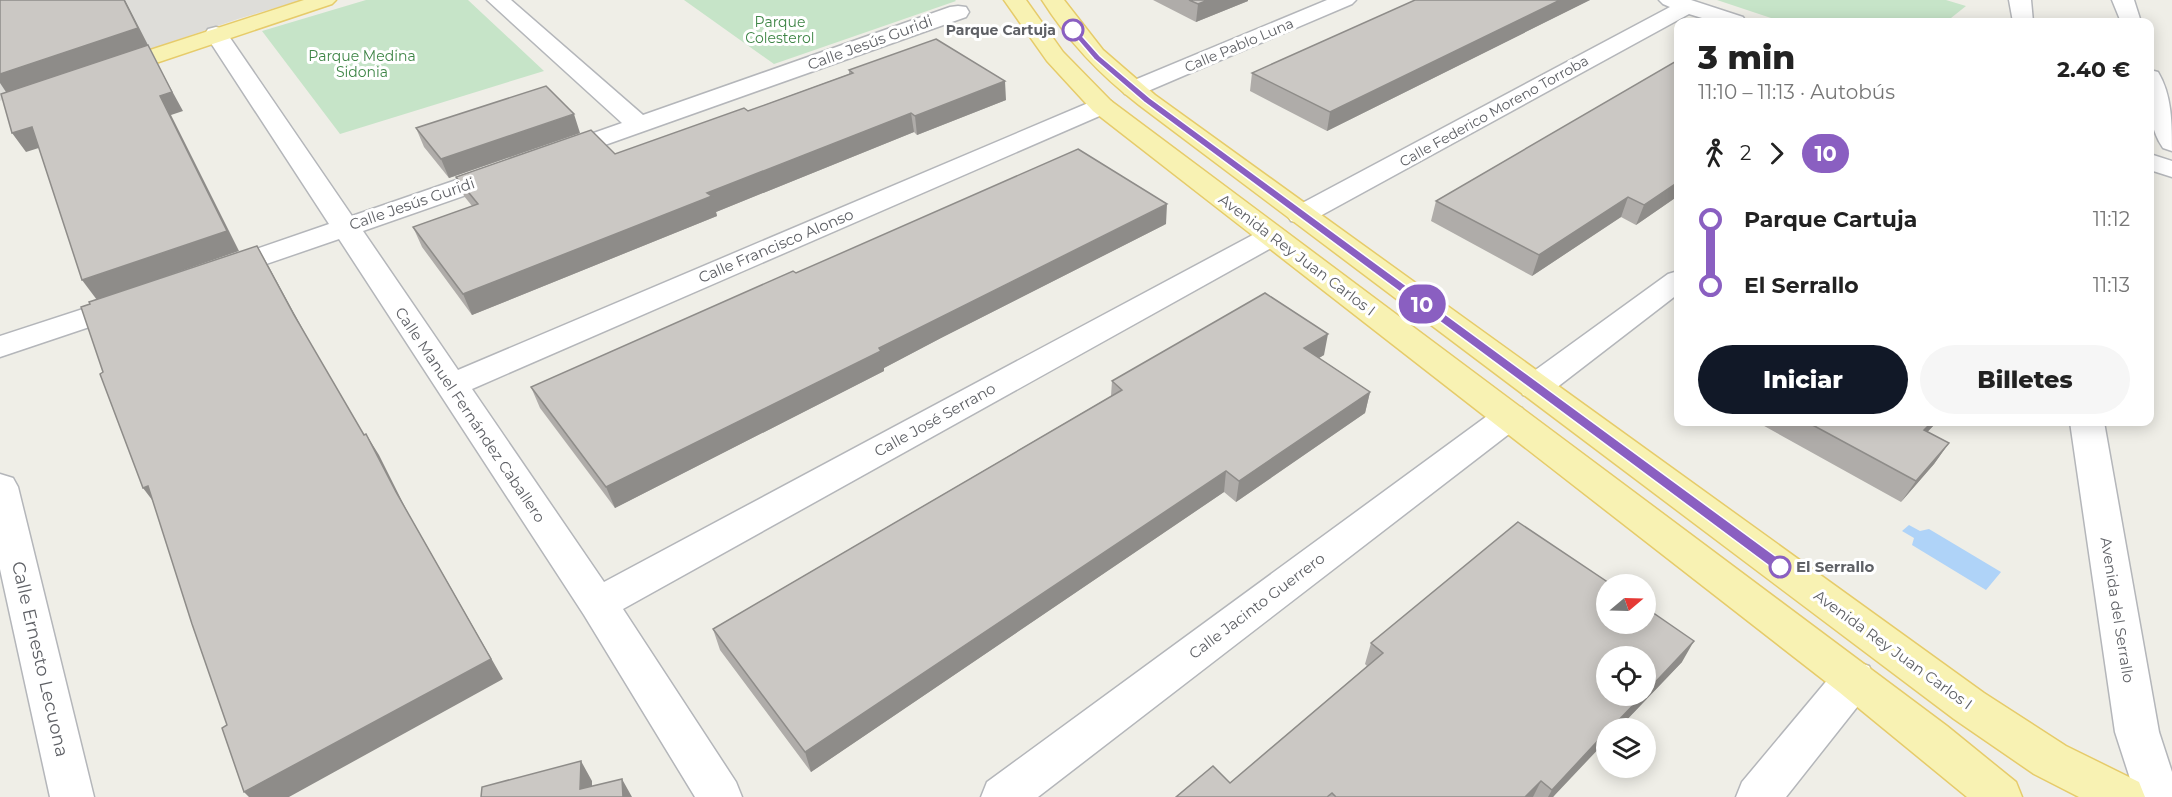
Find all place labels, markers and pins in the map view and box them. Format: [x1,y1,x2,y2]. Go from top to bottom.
marker: Parque Cartuja [1062,19,1084,41]
place label: Parque Cartuja [946,21,1056,39]
marker: El Serrallo [1769,556,1791,578]
place label: El Serrallo [1796,557,1874,576]

